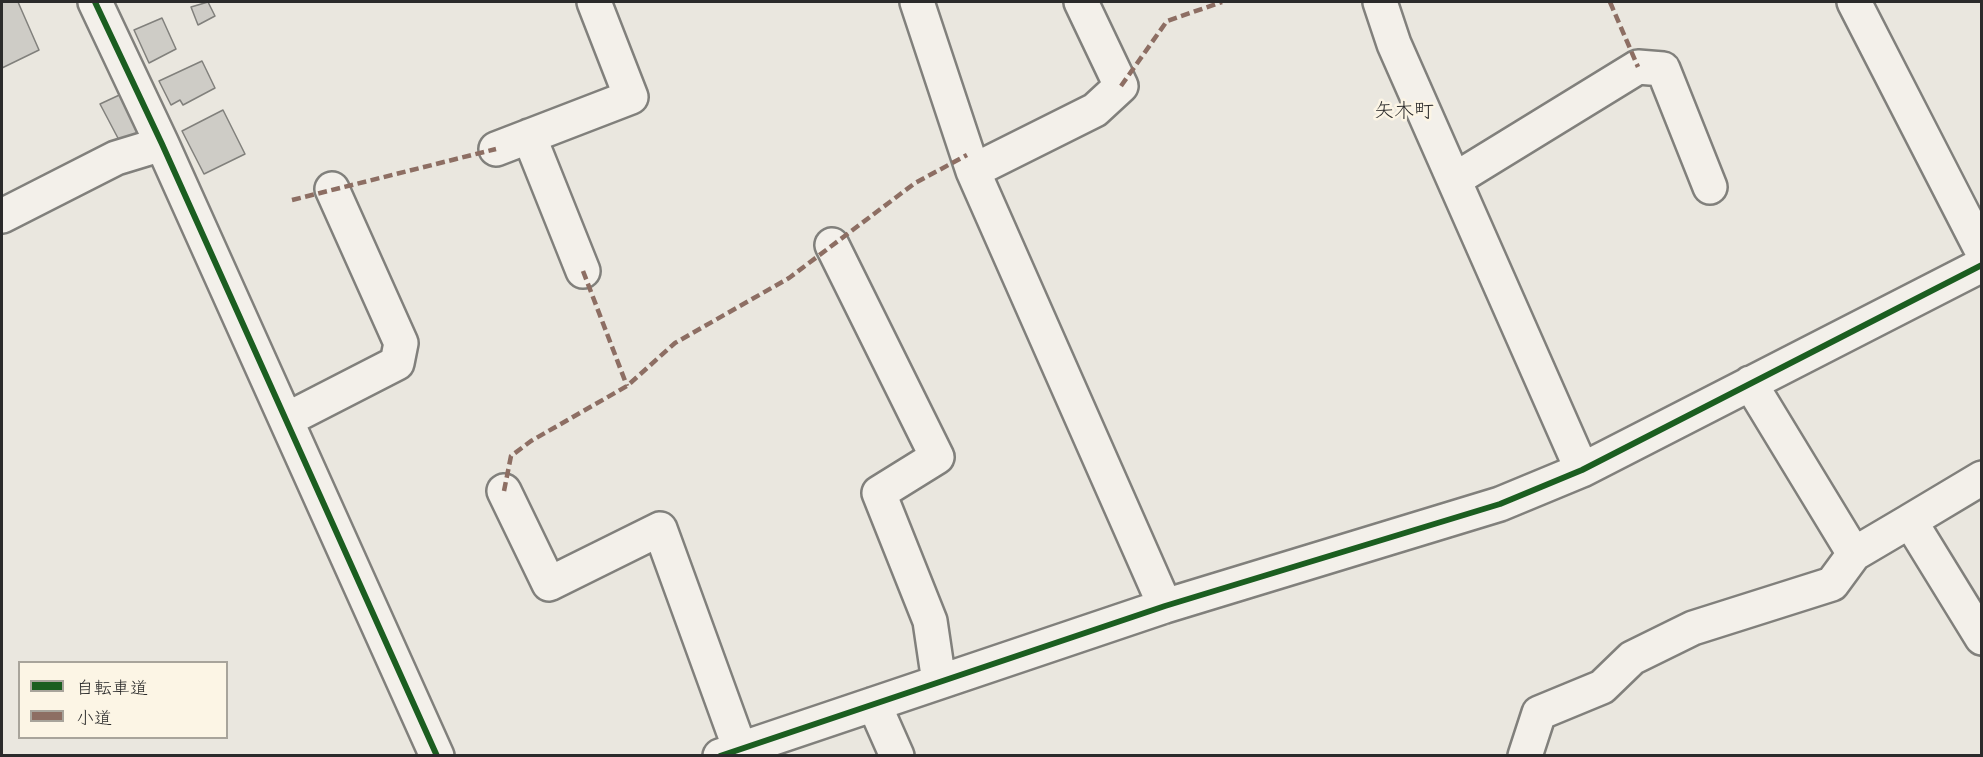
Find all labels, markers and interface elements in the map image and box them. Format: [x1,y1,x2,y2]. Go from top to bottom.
district label: 矢木町 [1374,100,1434,124]
legend [18,661,228,739]
text: 自転車道 [76,677,148,700]
text: 小道 [76,707,112,730]

